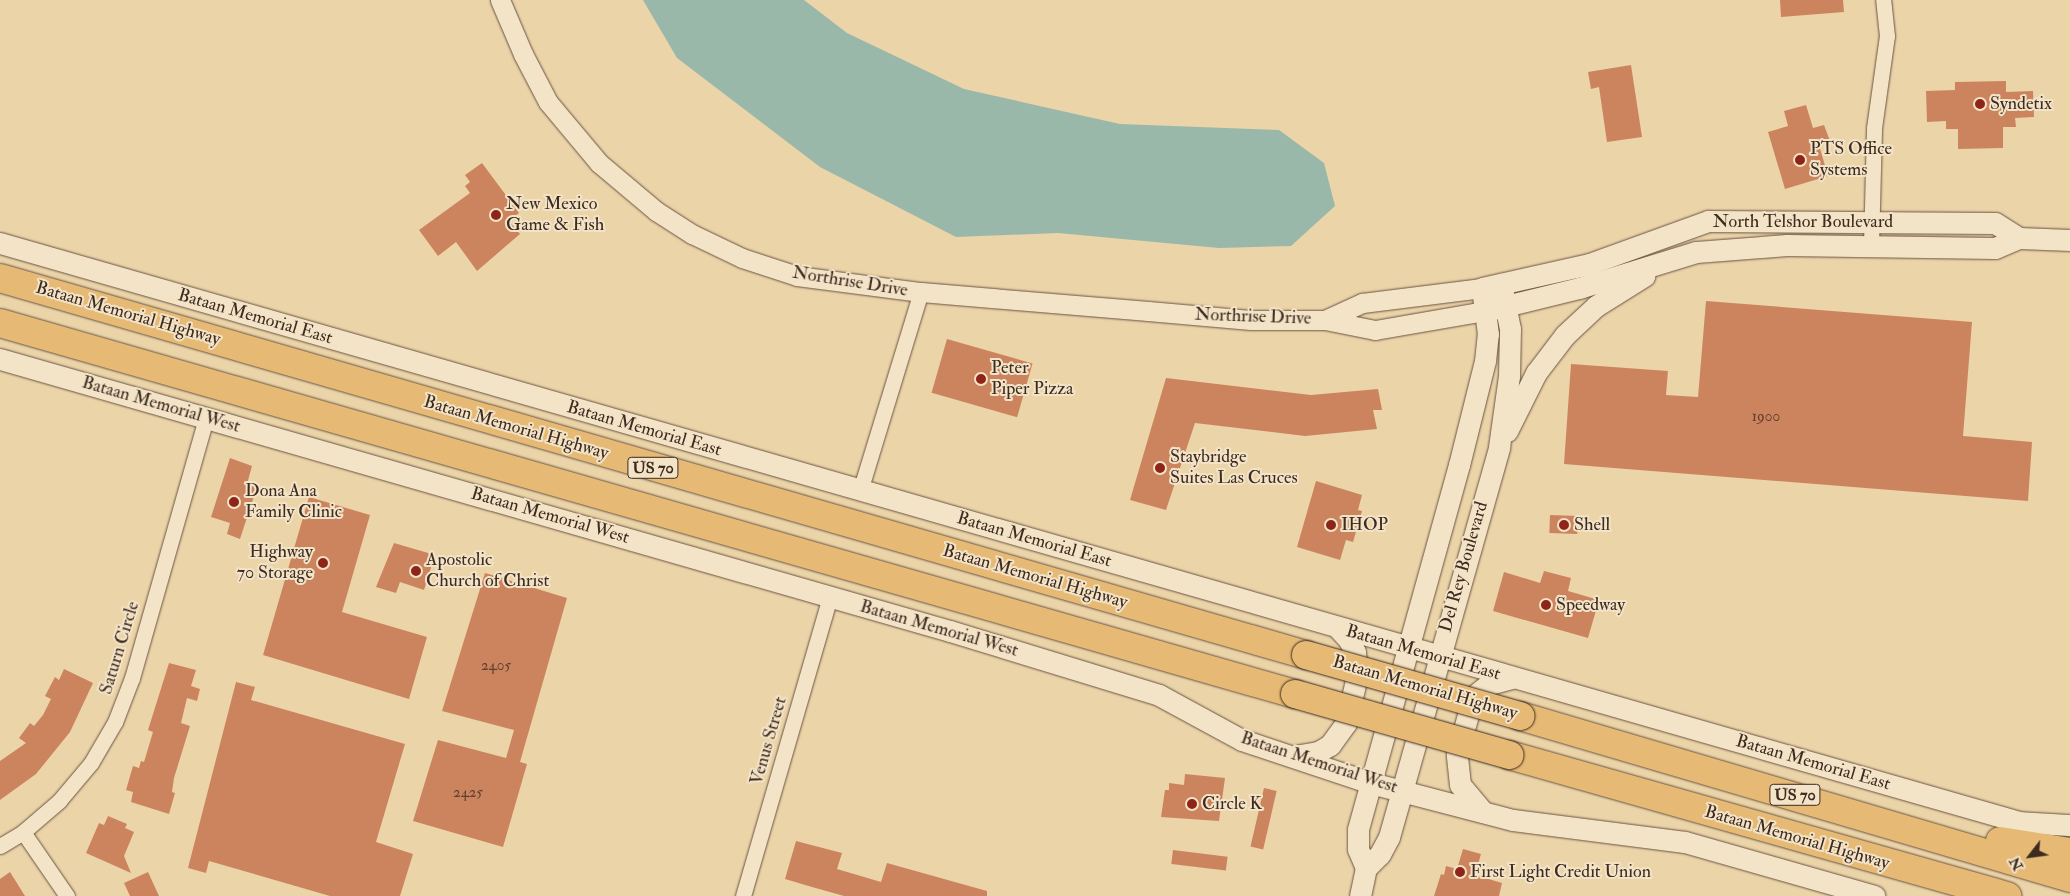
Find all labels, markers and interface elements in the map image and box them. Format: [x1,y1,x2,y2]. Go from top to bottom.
place label: Syndetix [1990,93,2052,115]
marker: Syndetix [1974,98,1986,110]
place label: PTS Office Systems [1810,139,1892,182]
marker: PTS Office Systems [1794,154,1806,166]
place label: New Mexico Game & Fish [506,194,604,236]
marker: New Mexico Game & Fish [490,209,502,221]
street label: North Telshor Boulevard [1713,211,1893,233]
street label: Northrise Drive [791,262,909,302]
street label: Bataan Memorial Highway [33,277,223,351]
street label: Bataan Memorial East [175,285,335,349]
street label: Northrise Drive [1194,304,1312,330]
place label: Peter Piper Pizza [991,358,1073,400]
street label: Bataan Memorial West [79,372,243,438]
marker: Peter Piper Pizza [975,373,987,385]
street label: Bataan Memorial Highway [421,391,611,465]
street label: Bataan Memorial East [564,397,724,461]
house number: 1900 [1752,408,1780,426]
place label: Staybridge Suites Las Cruces [1170,447,1298,489]
road number: US 70 [627,454,679,482]
marker: Staybridge Suites Las Cruces [1154,462,1166,474]
place label: Dona Ana Family Clinic [245,481,342,524]
street label: Bataan Memorial West [468,483,632,549]
marker: Dona Ana Family Clinic [227,495,241,509]
street label: Del Rey Boulevard [1435,499,1493,635]
street label: Bataan Memorial East [954,508,1114,572]
place label: IHOP [1341,514,1388,536]
place label: Shell [1574,514,1610,536]
marker: IHOP [1325,519,1337,531]
marker: Shell [1558,519,1570,531]
street label: Bataan Memorial Highway [940,540,1130,614]
place label: Highway 70 Storage [237,542,313,584]
place label: Apostolic Church of Christ [426,550,549,592]
marker: Highway 70 Storage [317,557,329,569]
marker: Apostolic Church of Christ [410,565,422,577]
place label: Speedway [1556,594,1625,616]
street label: Bataan Memorial West [857,596,1021,662]
street label: Saturn Circle [96,599,144,697]
marker: Speedway [1540,599,1552,611]
street label: Bataan Memorial East [1343,621,1503,685]
street label: Bataan Memorial Highway [1330,651,1520,725]
house number: 2405 [481,657,511,675]
street label: Venus Street [746,694,792,788]
street label: Bataan Memorial West [1238,727,1400,799]
street label: Bataan Memorial East [1733,731,1893,795]
road number: US 70 [1769,782,1821,808]
house number: 2425 [453,784,483,802]
place label: Circle K [1202,793,1262,815]
marker: Circle K [1186,798,1198,810]
street label: Bataan Memorial Highway [1702,801,1892,875]
north arrow [2005,831,2055,881]
text: N [2006,854,2027,873]
place label: First Light Credit Union [1470,861,1651,883]
marker: First Light Credit Union [1454,866,1466,878]

